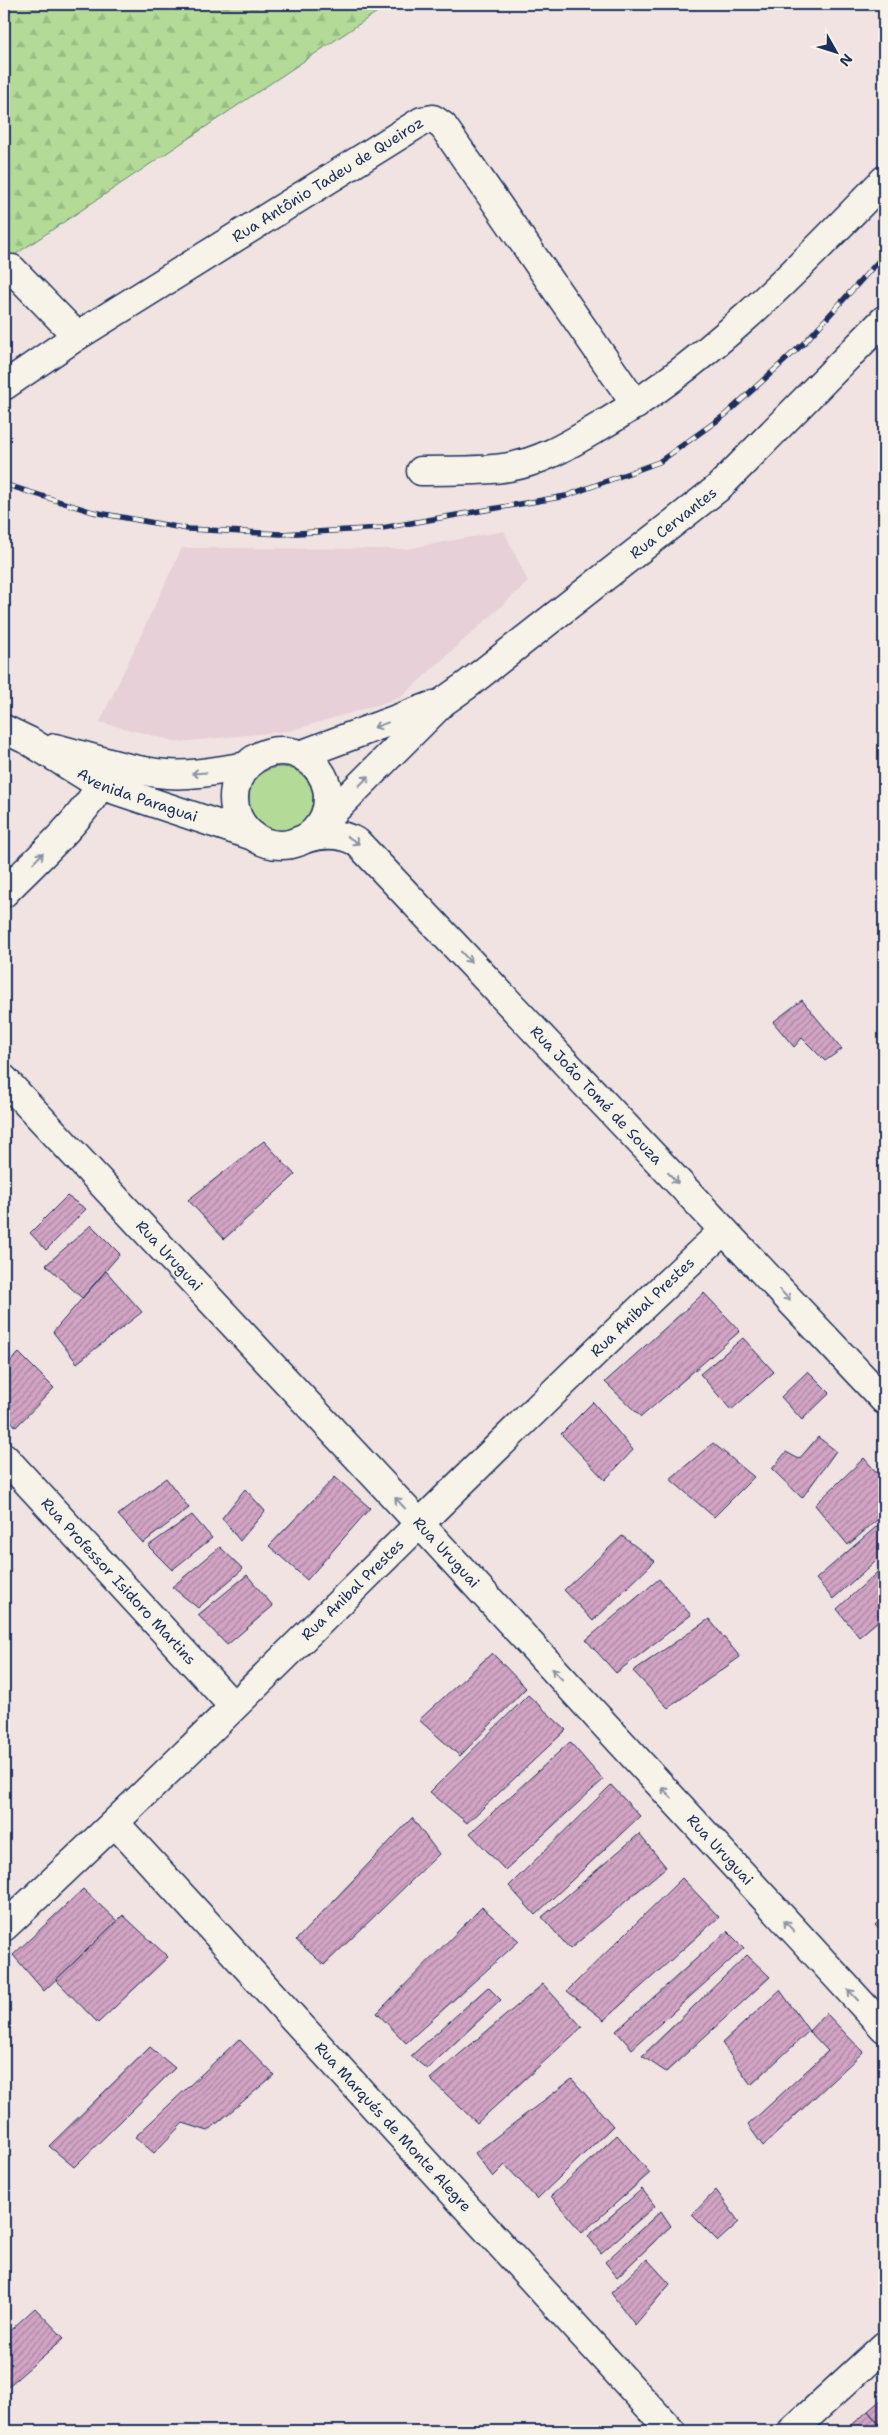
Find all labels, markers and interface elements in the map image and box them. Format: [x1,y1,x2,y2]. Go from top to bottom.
north arrow [810,28,860,78]
text: N [836,50,857,70]
street label: Rua Antônio Tadeu de Queiroz [228,112,427,247]
street label: Rua Cervantes [626,483,721,563]
one-way arrow [373,721,389,730]
street label: Avenida Paraguai [73,763,200,827]
one-way arrow [191,768,207,777]
one-way arrow [358,774,370,787]
one-way arrow [346,835,360,846]
one-way arrow [32,851,44,864]
one-way arrow [460,951,472,964]
street label: Rua João Tomé de Souza [526,1022,667,1170]
one-way arrow [667,1171,679,1184]
street label: Rua Uruguai [131,1216,207,1295]
street label: Rua Anibal Prestes [586,1253,699,1361]
one-way arrow [779,1289,791,1302]
street label: Rua Professor Isidoro Martins [36,1494,200,1669]
one-way arrow [394,1496,406,1509]
street label: Rua Uruguai [409,1513,484,1592]
street label: Rua Anibal Prestes [297,1535,408,1645]
one-way arrow [551,1667,563,1680]
one-way arrow [661,1787,673,1800]
street label: Rua Uruguai [682,1810,758,1889]
one-way arrow [783,1920,795,1932]
one-way arrow [847,1988,859,2001]
street label: Rua Marqués de Monte Alegre [310,2038,476,2216]

